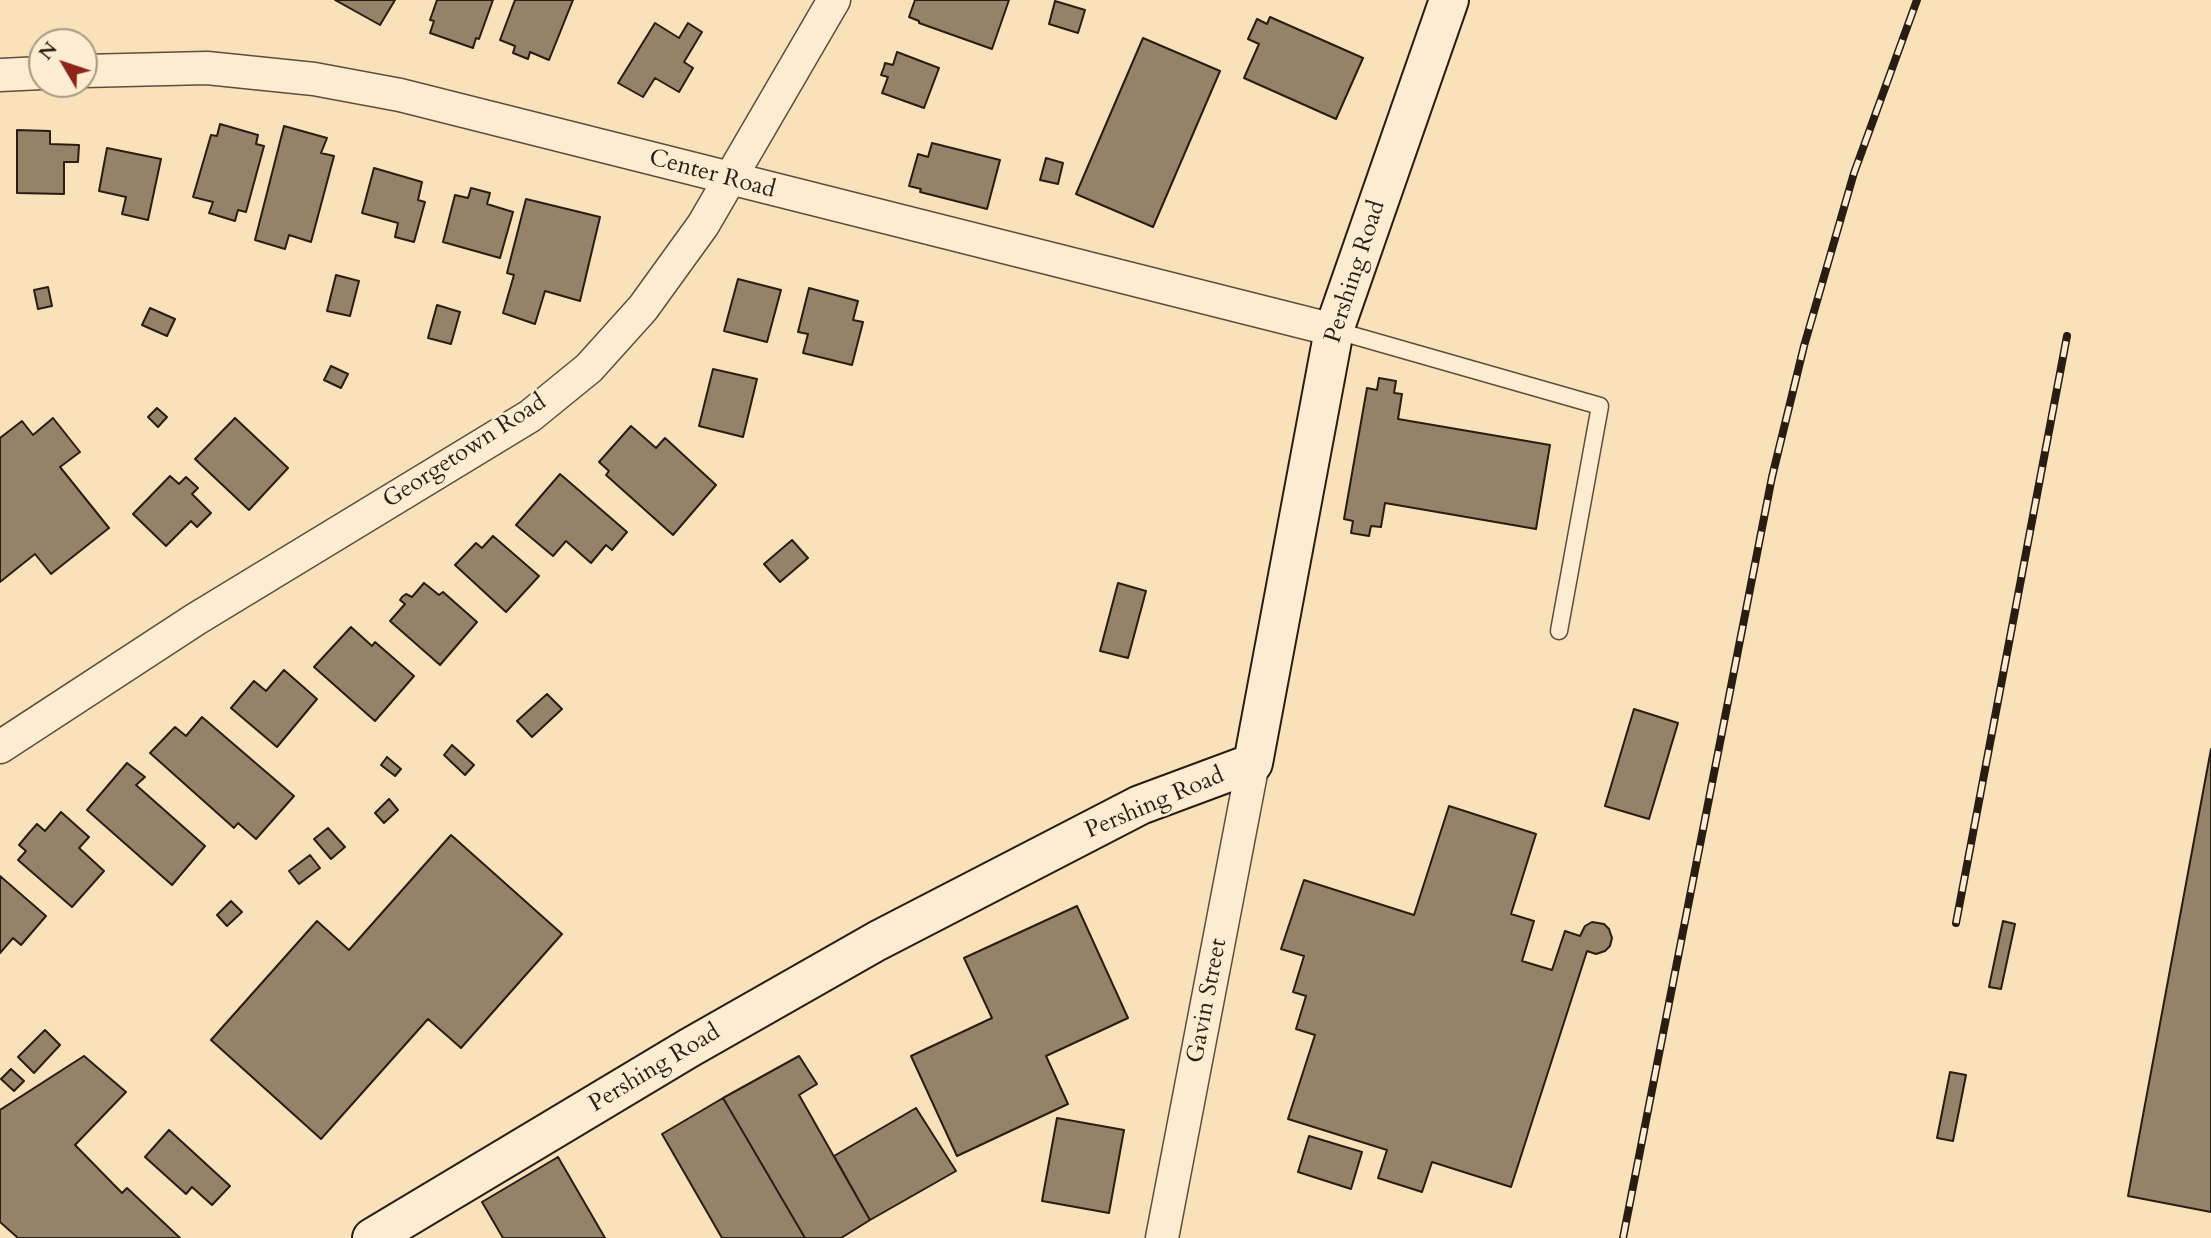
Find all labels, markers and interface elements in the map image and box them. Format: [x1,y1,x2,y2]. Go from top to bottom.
north arrow [28,28,98,98]
text: N [33,36,64,66]
street label: Center Road [646,144,778,206]
street label: Pershing Road [1319,197,1393,347]
street label: Georgetown Road [378,389,552,515]
street label: Pershing Road [1081,762,1229,846]
street label: Gavin Street [1182,936,1234,1066]
street label: Pershing Road [584,1019,726,1119]

